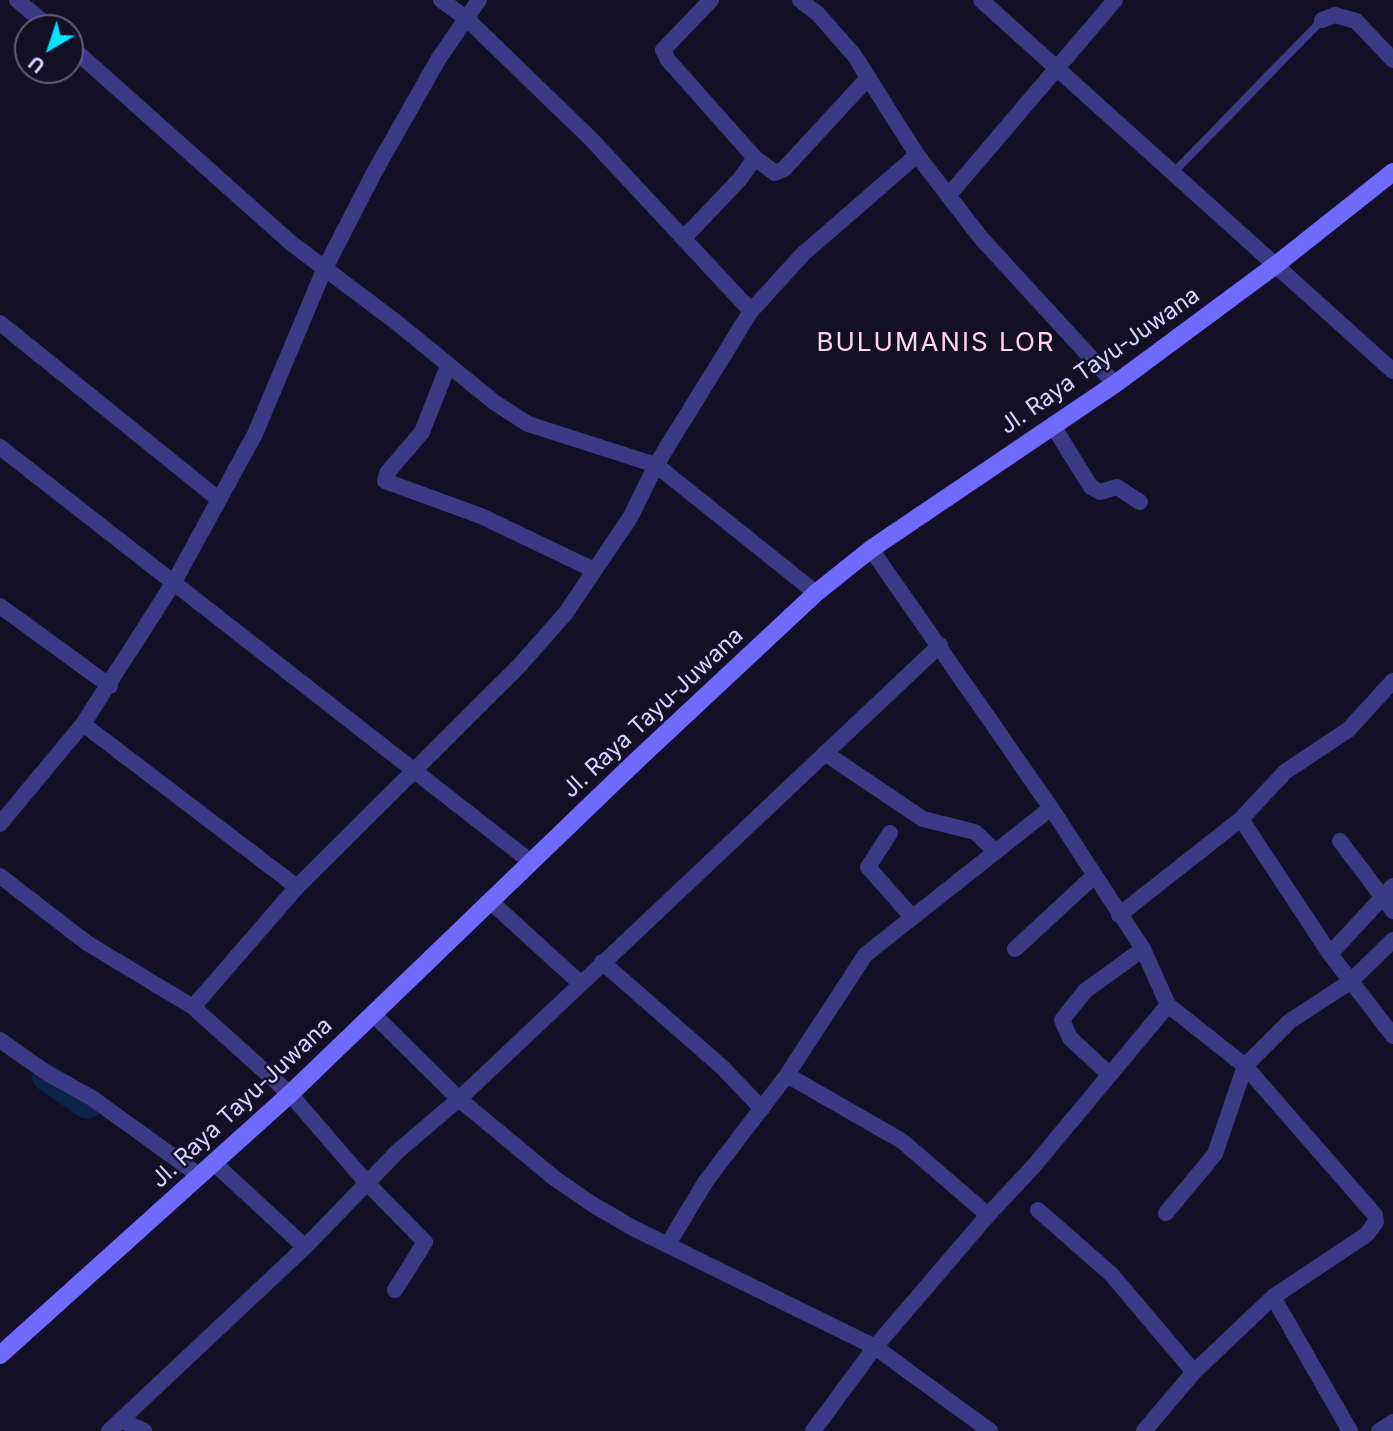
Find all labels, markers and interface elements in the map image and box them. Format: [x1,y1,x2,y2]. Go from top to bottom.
north arrow [14,14,84,84]
text: U [24,51,49,77]
street label: Jl. Raya Tayu-Juwana [995,282,1205,440]
district label: BULUMANIS LOR [818,327,1054,359]
street label: Jl. Raya Tayu-Juwana [557,622,749,804]
street label: Jl. Raya Tayu-Juwana [146,1012,338,1194]

